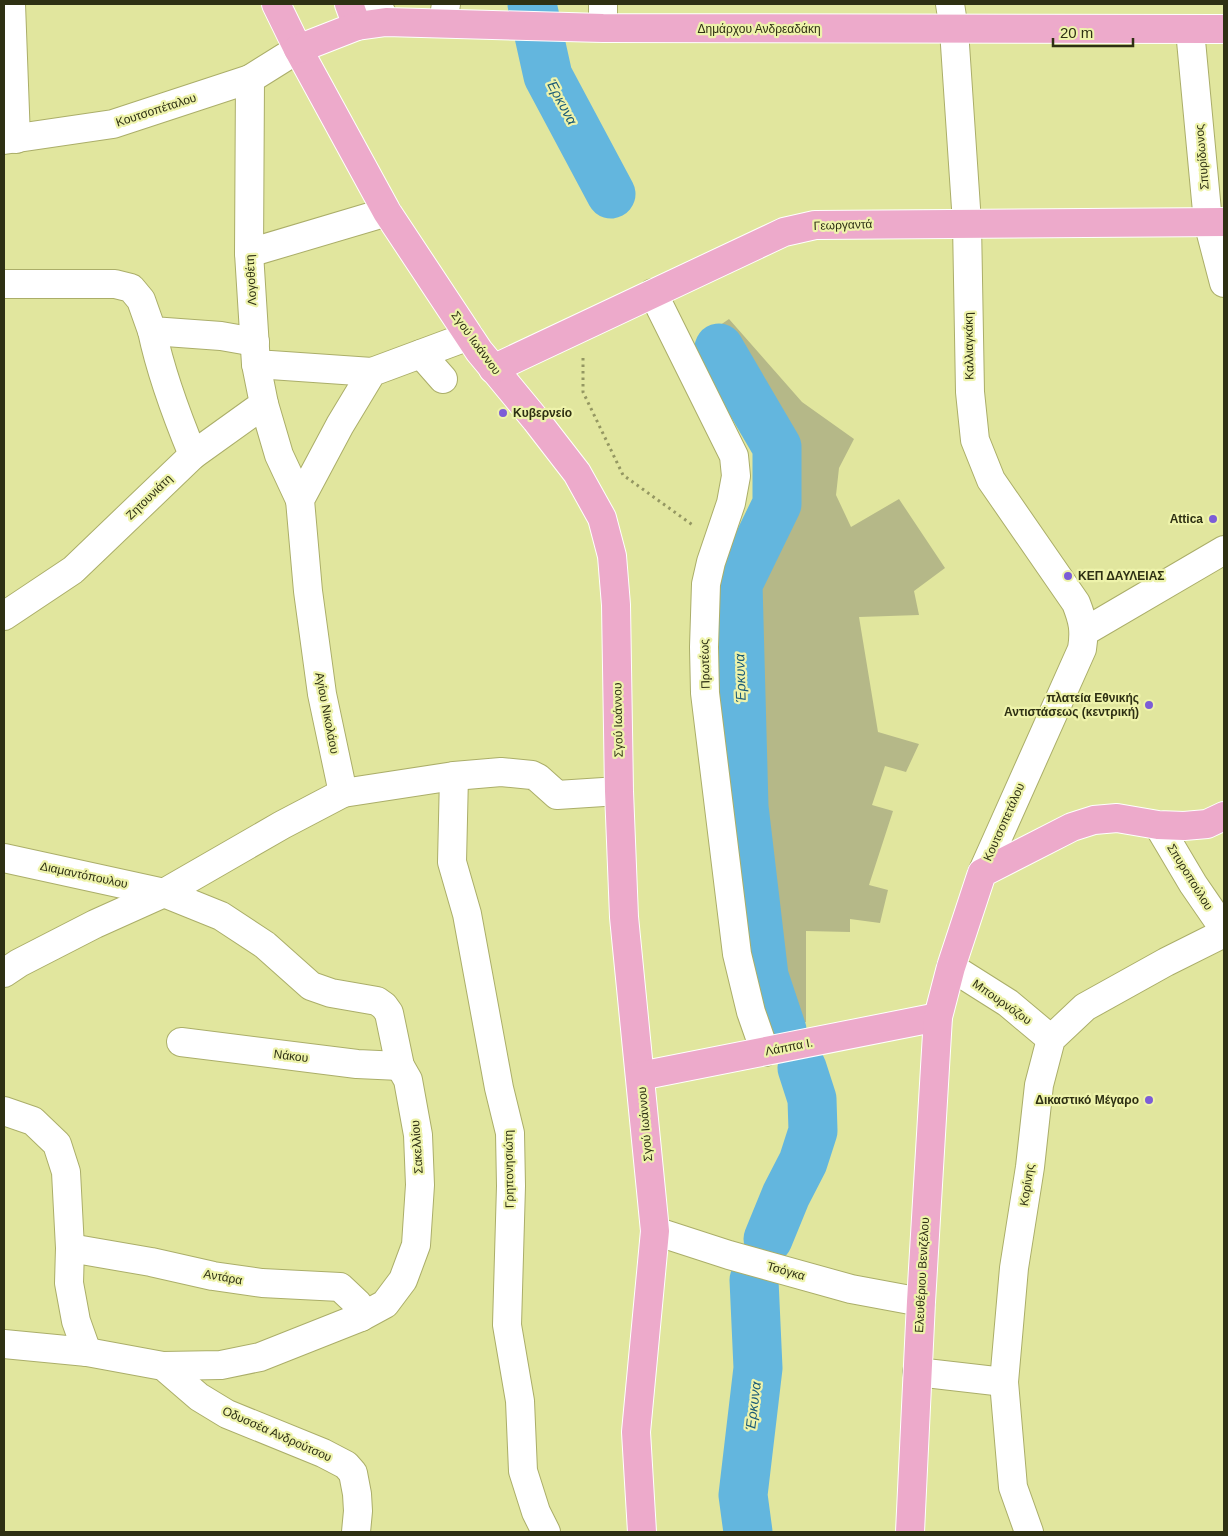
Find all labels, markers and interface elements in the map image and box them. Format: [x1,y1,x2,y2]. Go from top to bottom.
scale bar [1053,15,1133,47]
street label: Δημάρχου Ανδρεαδάκη [697,22,821,36]
text: 20 m [1060,24,1093,41]
water label: Έρκυνα [543,77,581,128]
street label: Κουτσοπέταλου [114,90,198,130]
street label: Σπυρίδωνος [1192,123,1212,190]
street label: Γεωργαντά [813,217,873,233]
street label: Λογοθέτη [243,254,259,306]
street label: Σγού Ιωάννου [448,309,504,377]
street label: Καλλιαγκάκη [961,312,977,380]
place label: Κυβερνείο [513,406,572,420]
marker: Κυβερνείο [497,407,509,419]
street label: Ζητουνιάτη [123,472,175,522]
place label: Attica [1170,512,1203,526]
marker: Attica [1207,513,1219,525]
place label: ΚΕΠ ΔΑΥΛΕΙΑΣ [1078,569,1165,583]
marker: ΚΕΠ ΔΑΥΛΕΙΑΣ [1062,570,1074,582]
street label: Πρωτέως [697,639,713,689]
water label: Έρκυνα [731,652,749,703]
street label: Αγίου Νικολάου [312,671,342,755]
street label: Σγού Ιωάννου [610,682,626,758]
place label: πλατεία Εθνικής Αντιστάσεως (κεντρική) [1004,691,1139,719]
marker: πλατεία Εθνικής Αντιστάσεως (κεντρική) [1143,699,1155,711]
street label: Κουτσοπετάλου [981,781,1027,863]
street label: Σπυροπούλου [1164,841,1216,913]
street label: Διαμαντόπουλου [39,859,129,891]
street label: Μπουρνόζου [970,977,1034,1027]
street label: Λάππα Ι. [764,1036,814,1058]
street label: Νάκου [273,1047,309,1065]
street label: Σγού Ιωάννου [635,1086,655,1162]
place label: Δικαστικό Μέγαρο [1035,1093,1139,1107]
marker: Δικαστικό Μέγαρο [1143,1094,1155,1106]
street label: Σακελλίου [408,1120,426,1174]
street label: Γρηπονησιώτη [501,1130,517,1208]
street label: Κορίνης [1017,1163,1037,1207]
street label: Ελευθέριου Βενιζέλου [912,1217,932,1333]
street label: Τσόγκα [765,1259,807,1283]
street label: Αντάρα [203,1267,244,1287]
water label: Έρκυνα [742,1380,764,1431]
street label: Οδυσσέα Ανδρούτσου [220,1404,334,1464]

